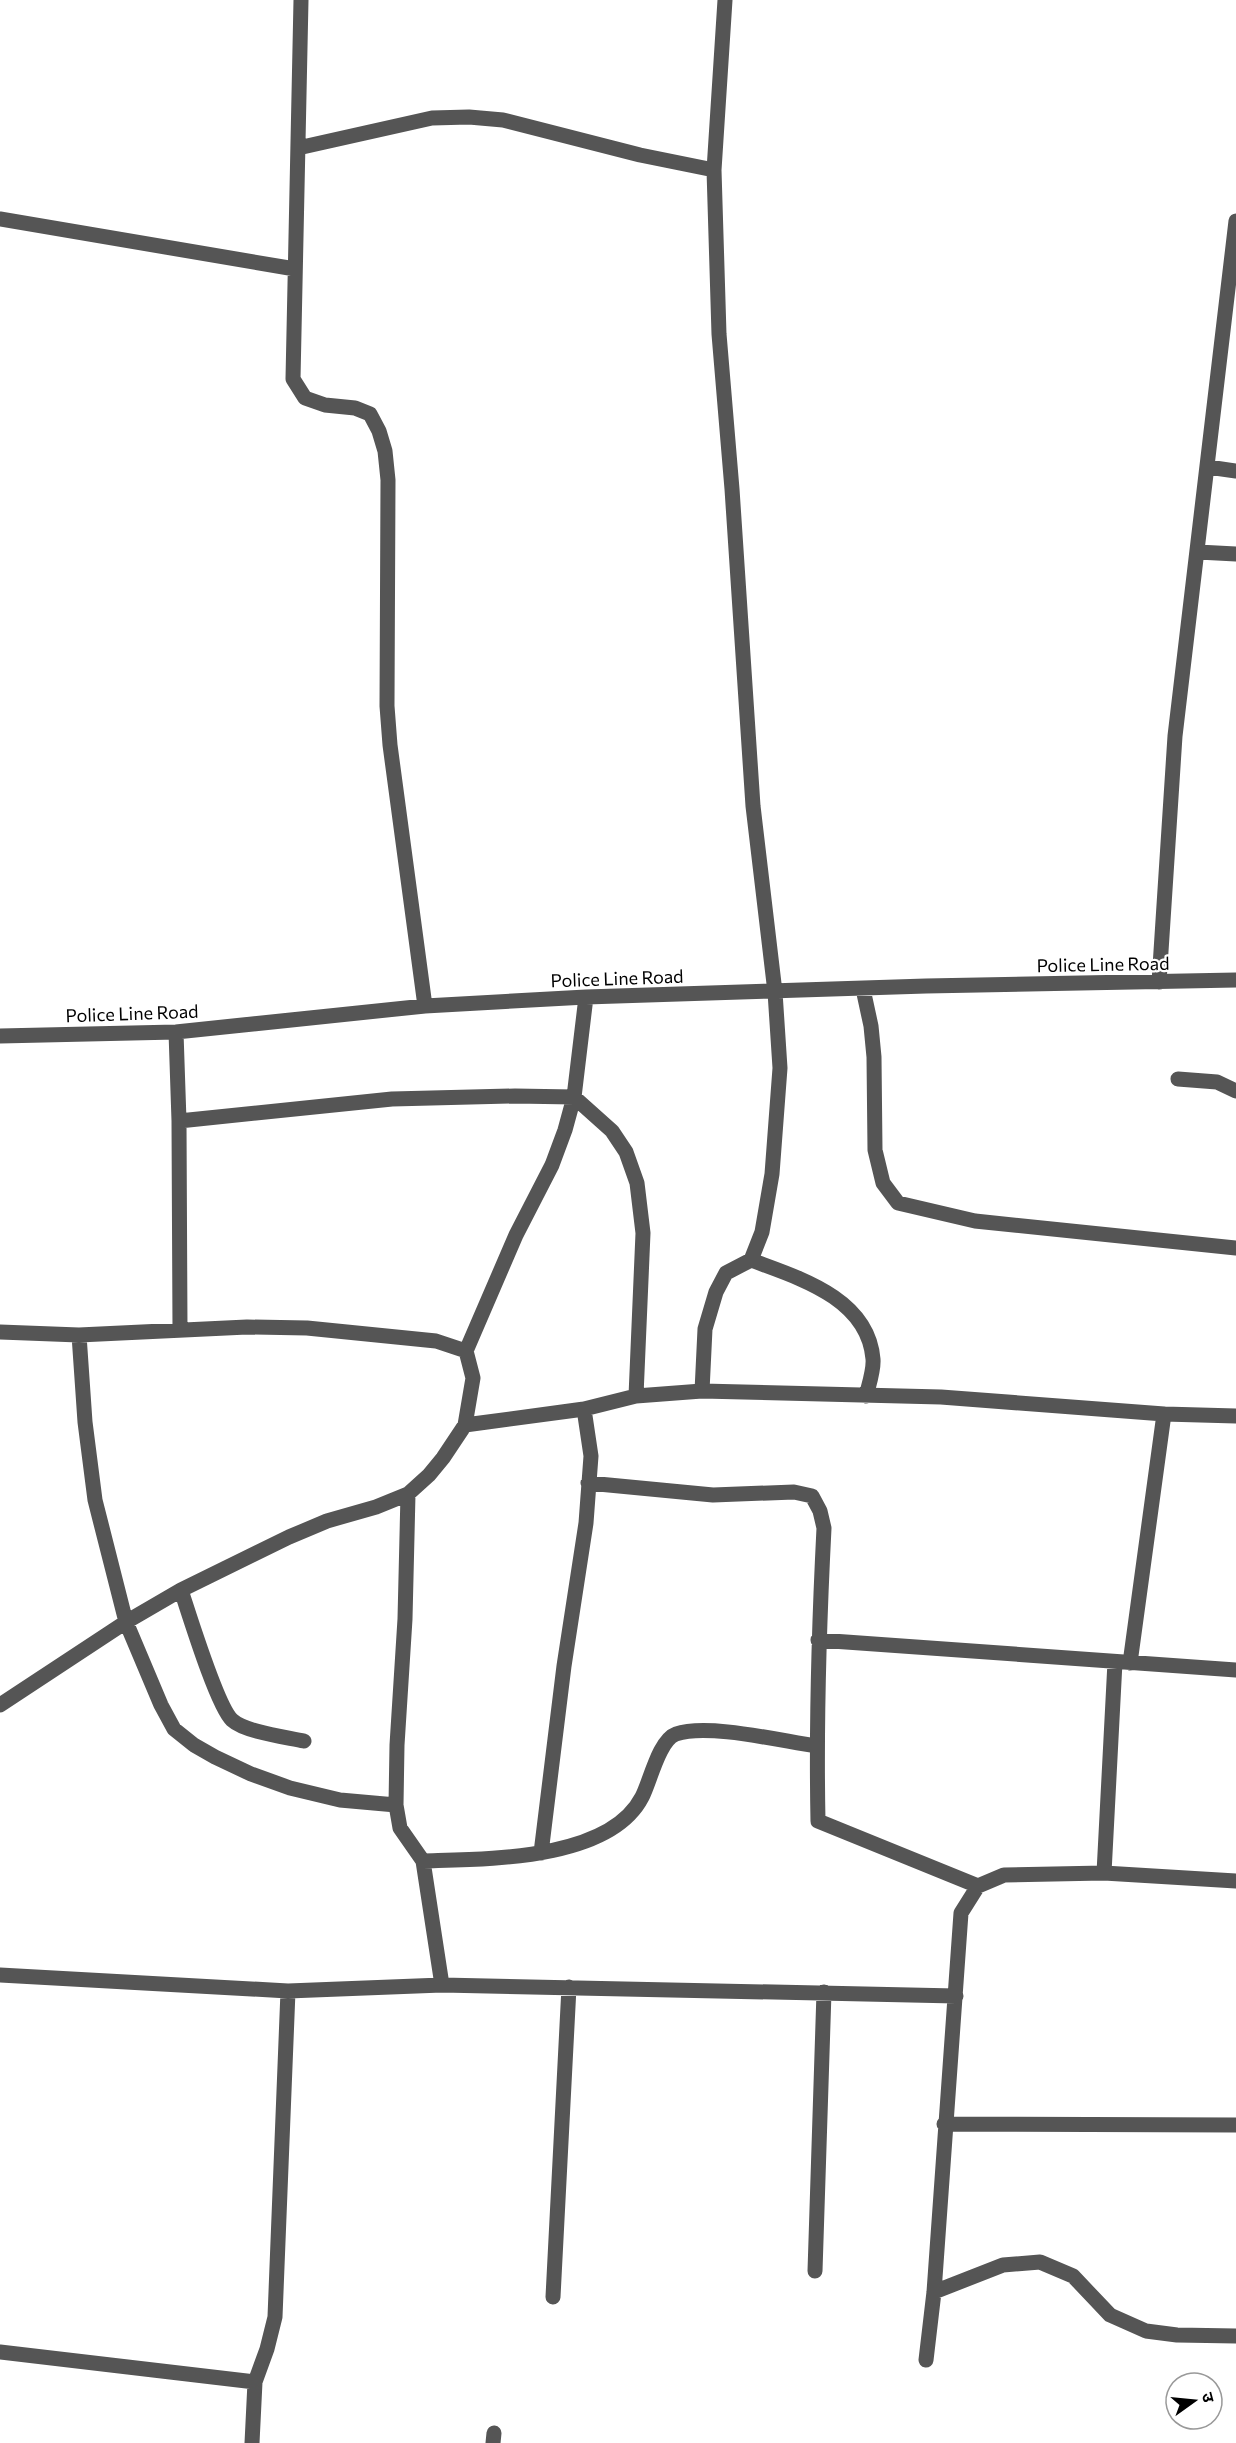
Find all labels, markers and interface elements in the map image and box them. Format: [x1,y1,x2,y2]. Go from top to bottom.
street label: Police Line Road [1036,952,1170,976]
street label: Police Line Road [550,965,684,991]
street label: Police Line Road [65,1000,199,1026]
north arrow [1164,2371,1224,2431]
text: उ [1199,2390,1220,2405]

